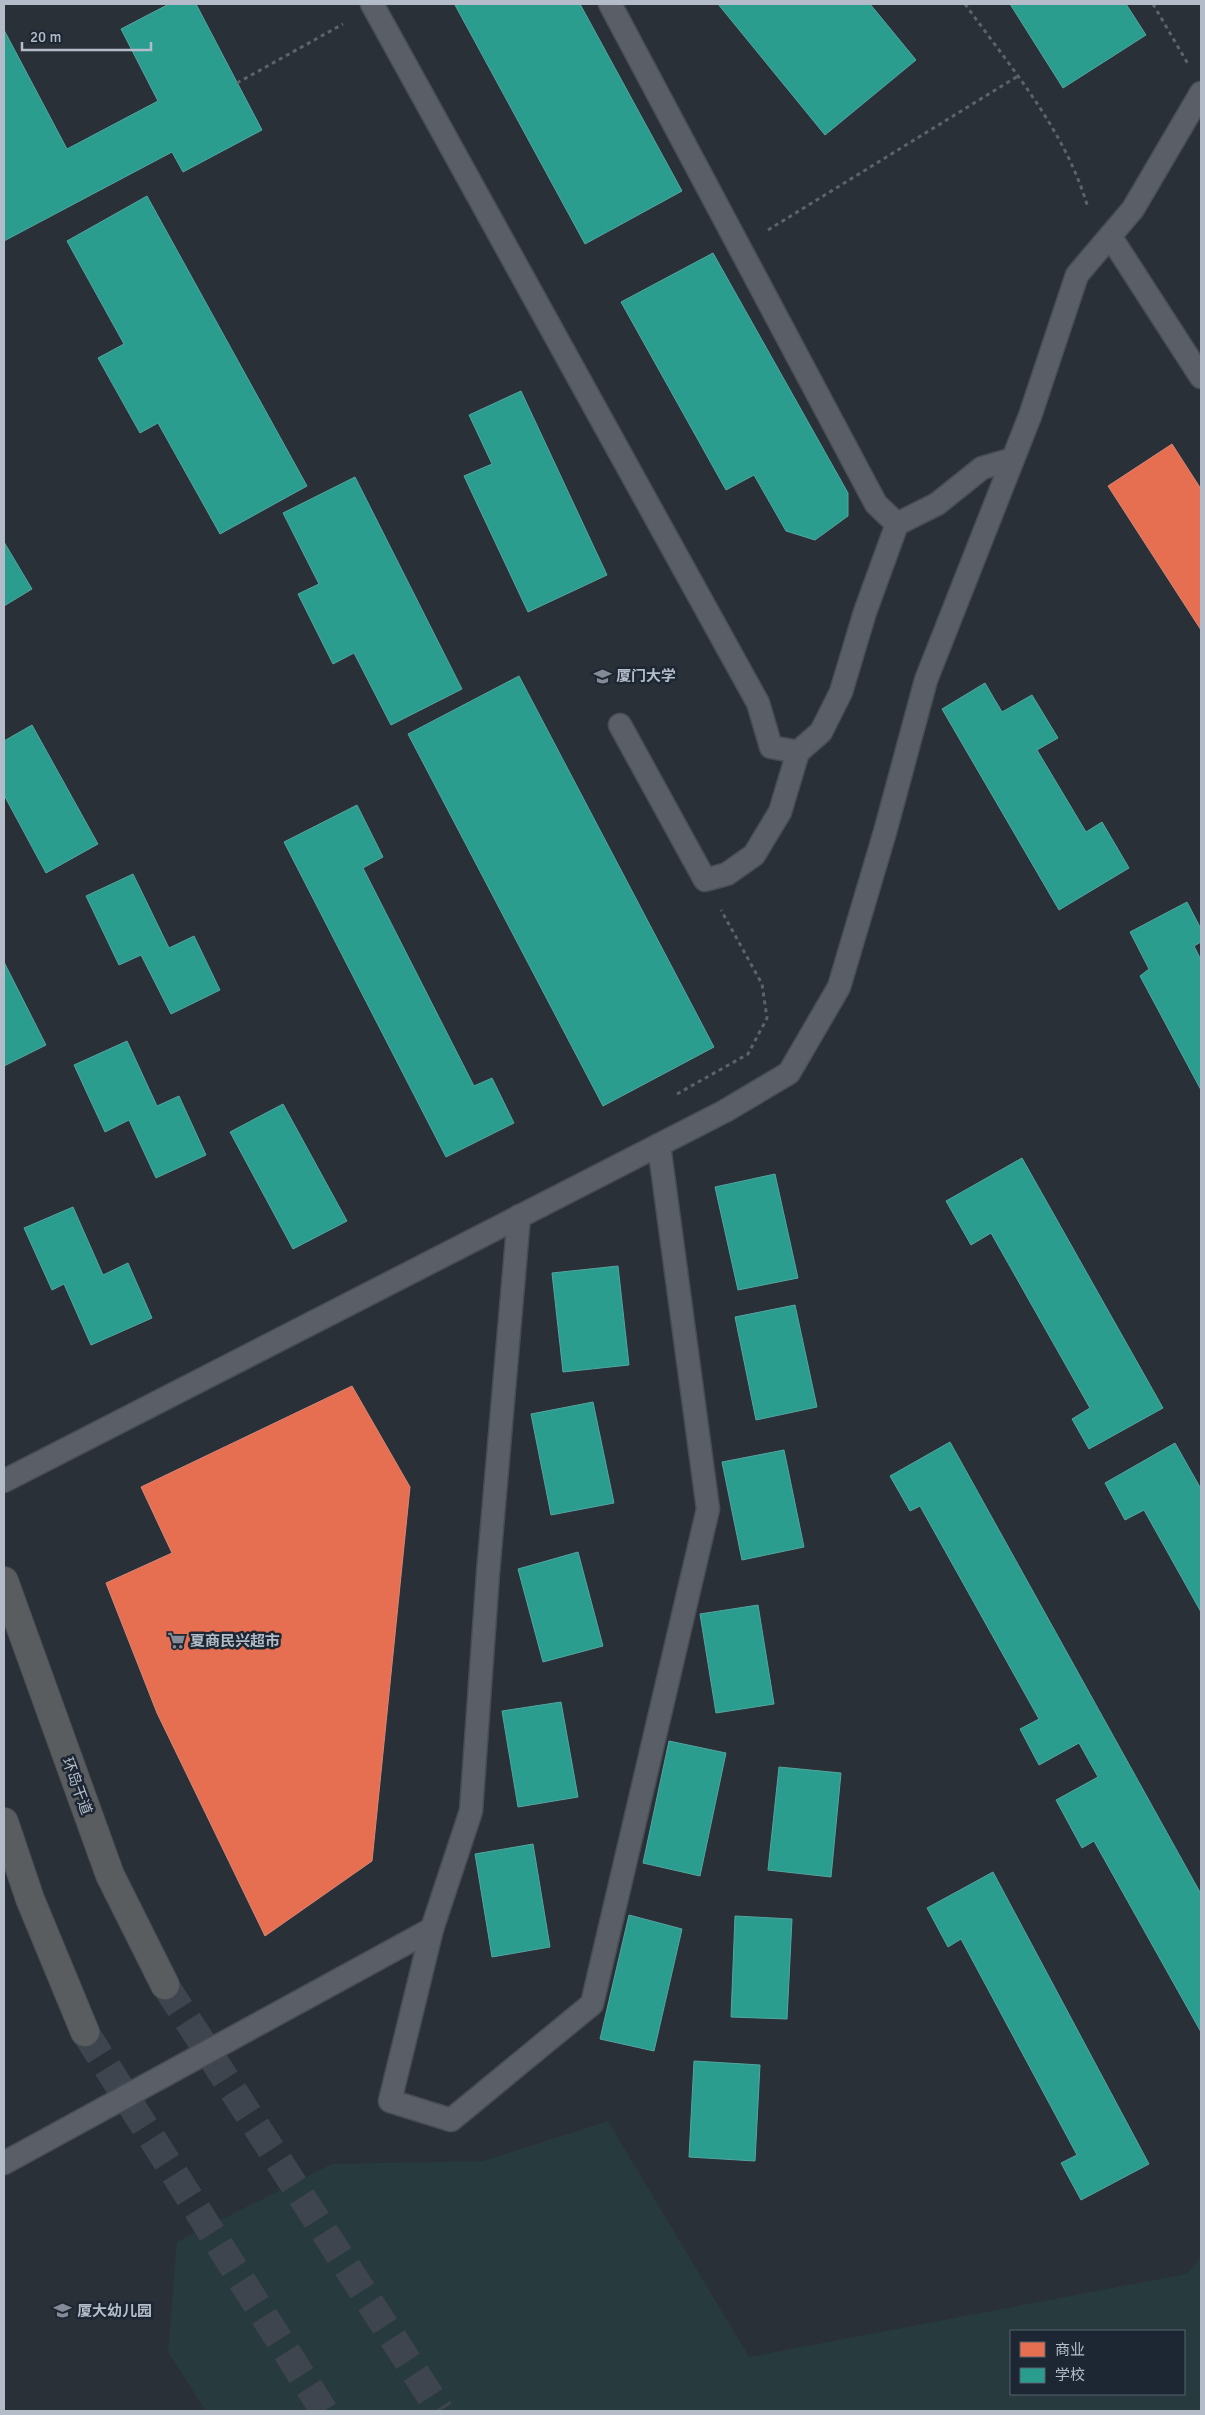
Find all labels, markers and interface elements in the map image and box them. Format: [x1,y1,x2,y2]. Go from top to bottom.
scale bar [22,20,151,52]
text: 20 m [30,28,61,46]
school or university icon: 厦门大学 [592,666,612,686]
place label: 厦门大学 [616,667,676,685]
supermarket icon: 夏商民兴超市 [166,1631,186,1651]
place label: 夏商民兴超市 [190,1632,280,1650]
street label: 环岛干道 [58,1755,96,1817]
school or university icon: 厦大幼儿园 [53,2301,73,2321]
place label: 厦大幼儿园 [77,2302,152,2320]
legend [1010,2330,1185,2395]
text: 商业 [1055,2341,1085,2359]
text: 学校 [1055,2366,1085,2384]

